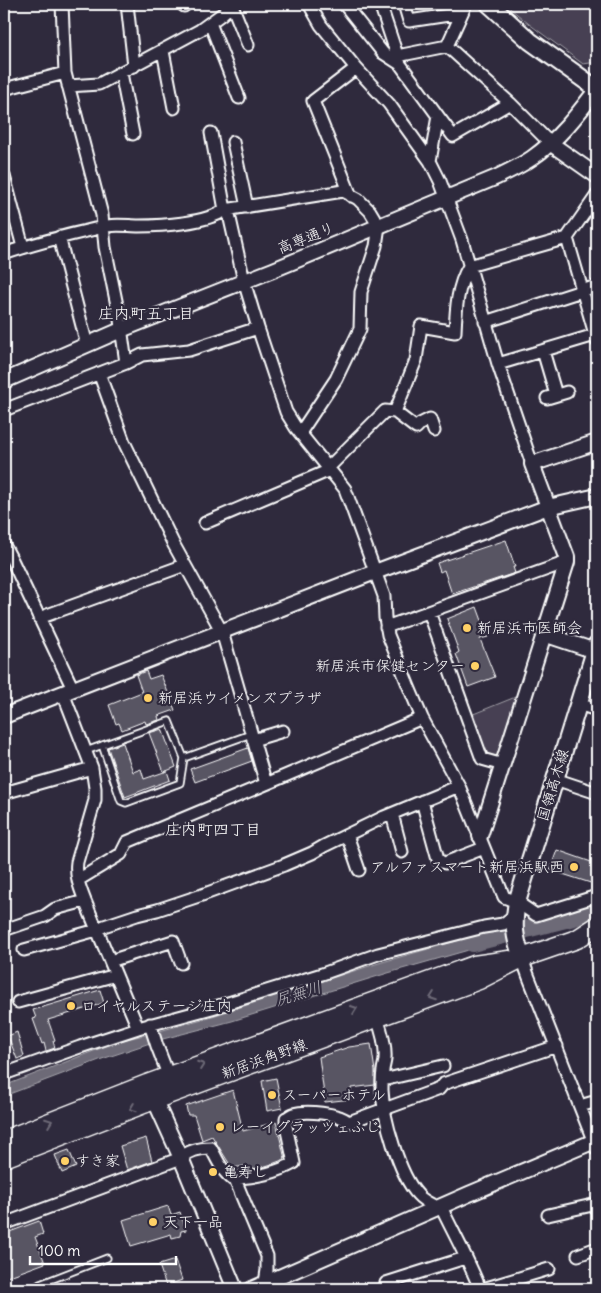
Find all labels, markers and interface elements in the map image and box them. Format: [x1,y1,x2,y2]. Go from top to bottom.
street label: 高専通り [274,217,337,258]
district label: 庄内町五丁目 [98,303,194,323]
place label: 新居浜市医師会 [477,618,582,637]
marker: 新居浜市医師会 [461,622,473,634]
place label: 新居浜市保健センター [316,656,465,675]
marker: 新居浜市保健センター [469,660,481,672]
place label: 新居浜ウイメンズプラザ [158,688,322,707]
marker: 新居浜ウイメンズプラザ [142,692,154,704]
street label: 国領高木線 [532,746,573,824]
district label: 庄内町四丁目 [165,819,261,839]
place label: アルファスマート新居浜駅西 [370,857,564,876]
marker: アルファスマート新居浜駅西 [568,861,580,873]
water label: 尻無川 [272,976,324,1010]
one-way arrow [429,991,438,1001]
place label: ロイヤルステージ庄内 [81,996,232,1015]
marker: ロイヤルステージ庄内 [65,1000,77,1012]
one-way arrow [349,1005,358,1015]
street label: 新居浜角野線 [218,1034,309,1083]
one-way arrow [197,1061,205,1071]
place label: スーパーホテル [282,1085,386,1104]
marker: スーパーホテル [266,1089,278,1101]
one-way arrow [129,1102,138,1112]
place label: レーイグラッツェふじ [230,1117,381,1136]
one-way arrow [44,1118,53,1128]
marker: レーイグラッツェふじ [214,1121,226,1133]
place label: すき家 [75,1151,120,1170]
marker: すき家 [59,1155,71,1167]
place label: 亀寿し [223,1162,268,1181]
marker: 亀寿し [207,1166,219,1178]
place label: 天下一品 [163,1212,223,1231]
marker: 天下一品 [147,1216,159,1228]
scale bar [30,1233,176,1265]
text: 100 m [38,1241,80,1260]

